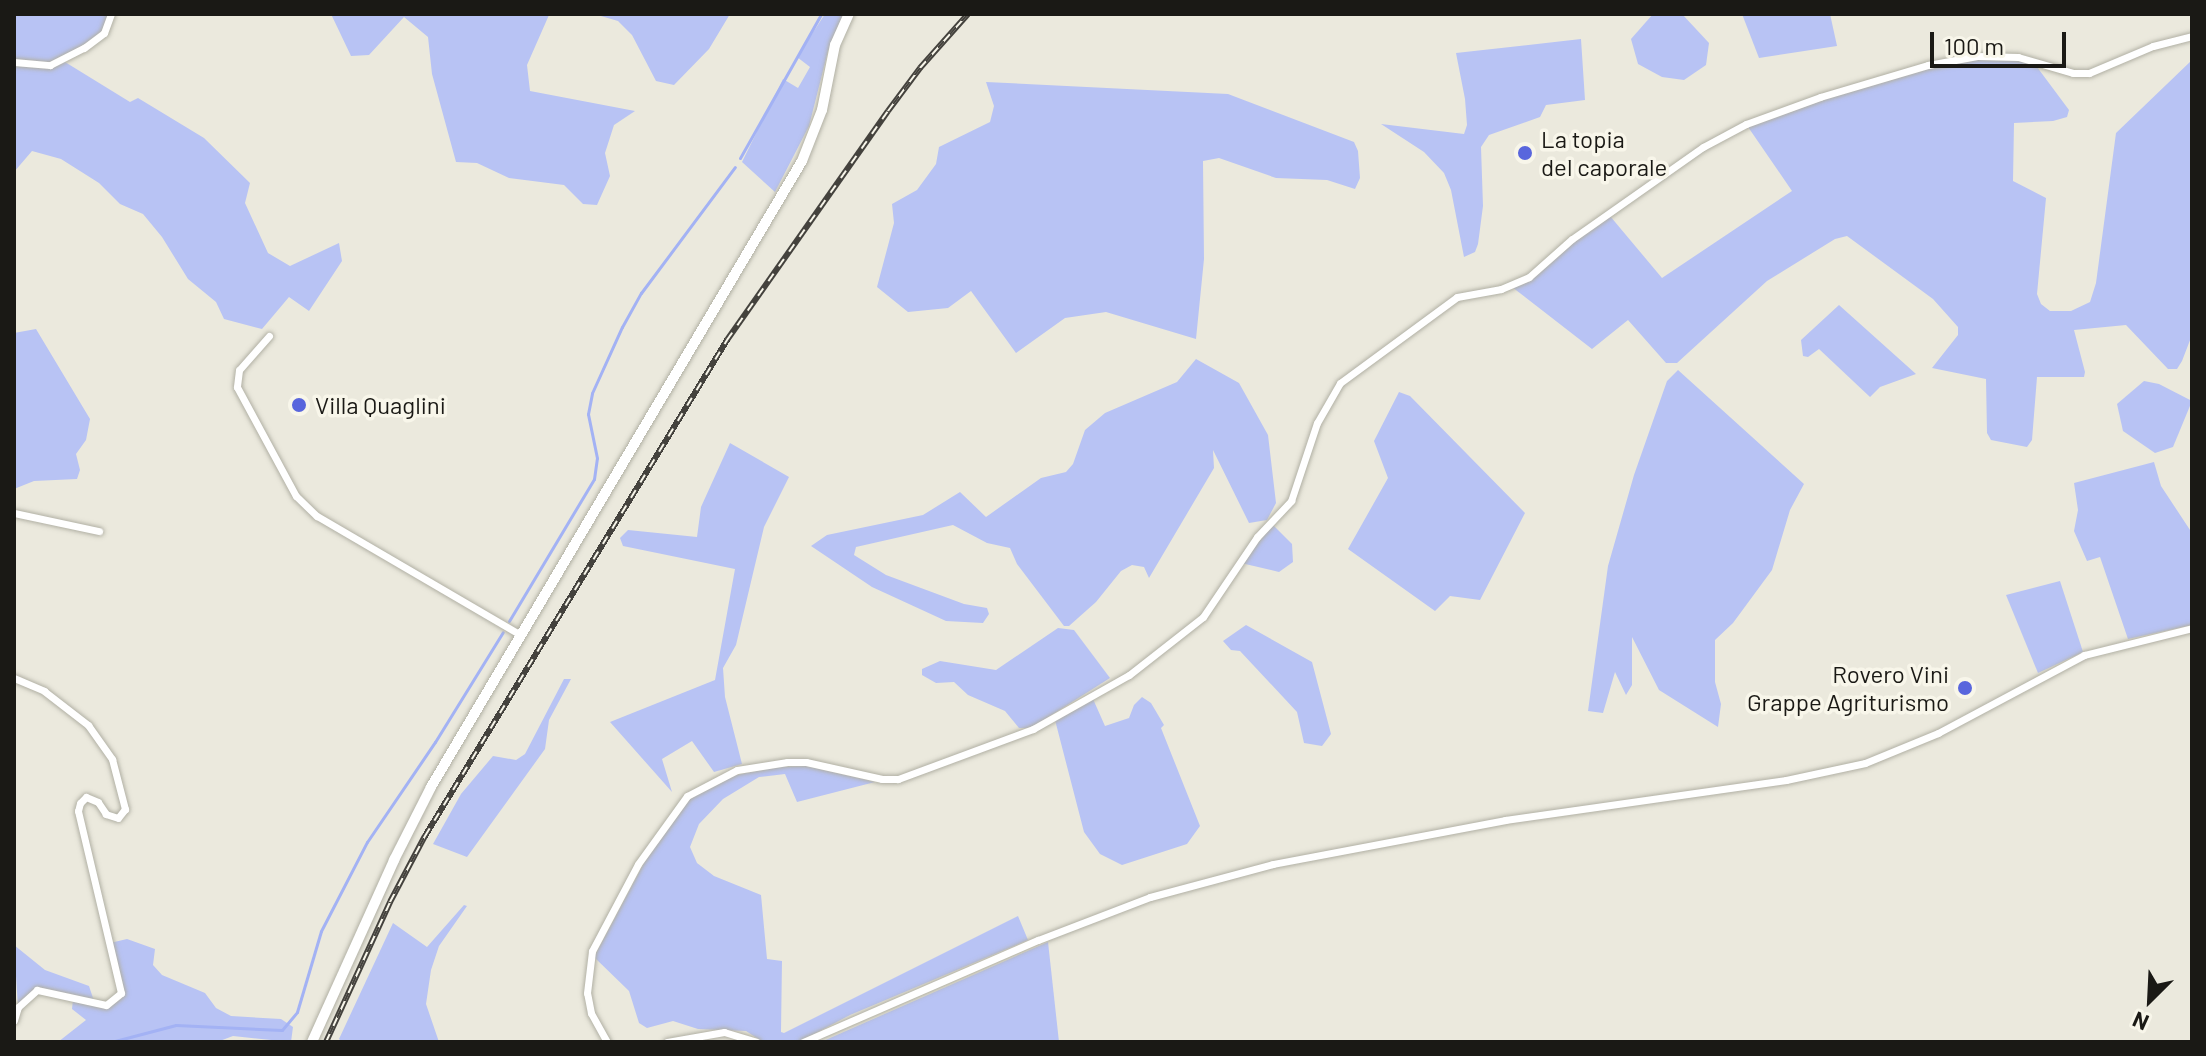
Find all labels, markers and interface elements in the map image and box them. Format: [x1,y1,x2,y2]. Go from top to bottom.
scale bar [1934,16,2070,66]
text: 100 m [1944,31,2004,60]
place label: La topia del caporale [1541,125,1667,181]
marker: La topia del caporale [1516,144,1534,162]
place label: Villa Quaglini [315,391,446,419]
marker: Villa Quaglini [290,396,308,414]
place label: Rovero Vini Grappe Agriturismo [1747,660,1949,716]
marker: Rovero Vini Grappe Agriturismo [1956,679,1974,697]
north arrow [2110,960,2190,1040]
text: N [2128,1007,2152,1037]

